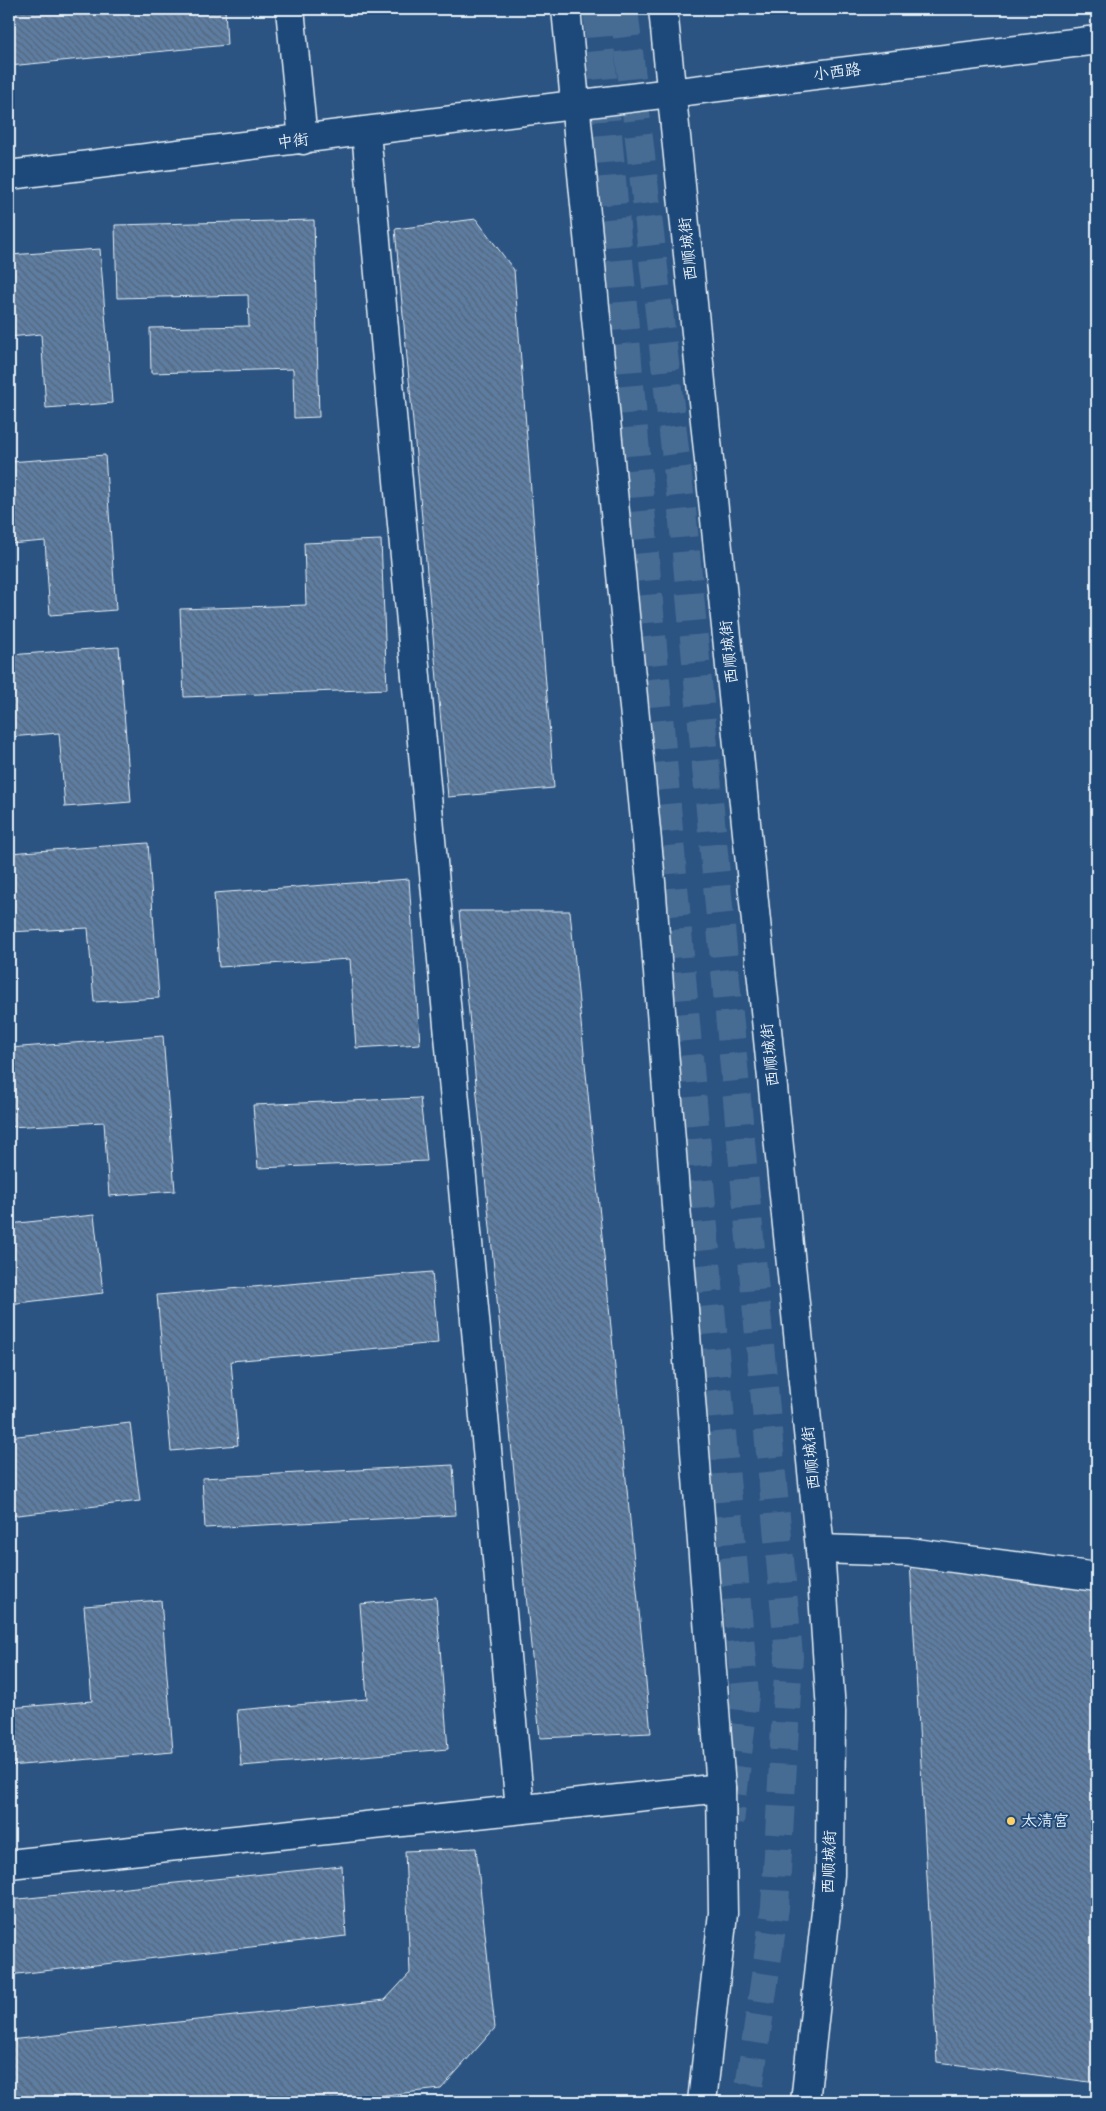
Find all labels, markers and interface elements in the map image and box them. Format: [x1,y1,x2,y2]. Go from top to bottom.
street label: 小西路 [812,59,862,85]
street label: 中街 [276,129,310,153]
street label: 西顺城街 [675,216,701,282]
street label: 西顺城街 [716,619,742,685]
street label: 西顺城街 [757,1022,783,1088]
street label: 西顺城街 [798,1425,824,1491]
place label: 太清宫 [1021,1811,1069,1831]
marker: 太清宫 [1005,1815,1017,1827]
street label: 西顺城街 [818,1830,840,1894]

